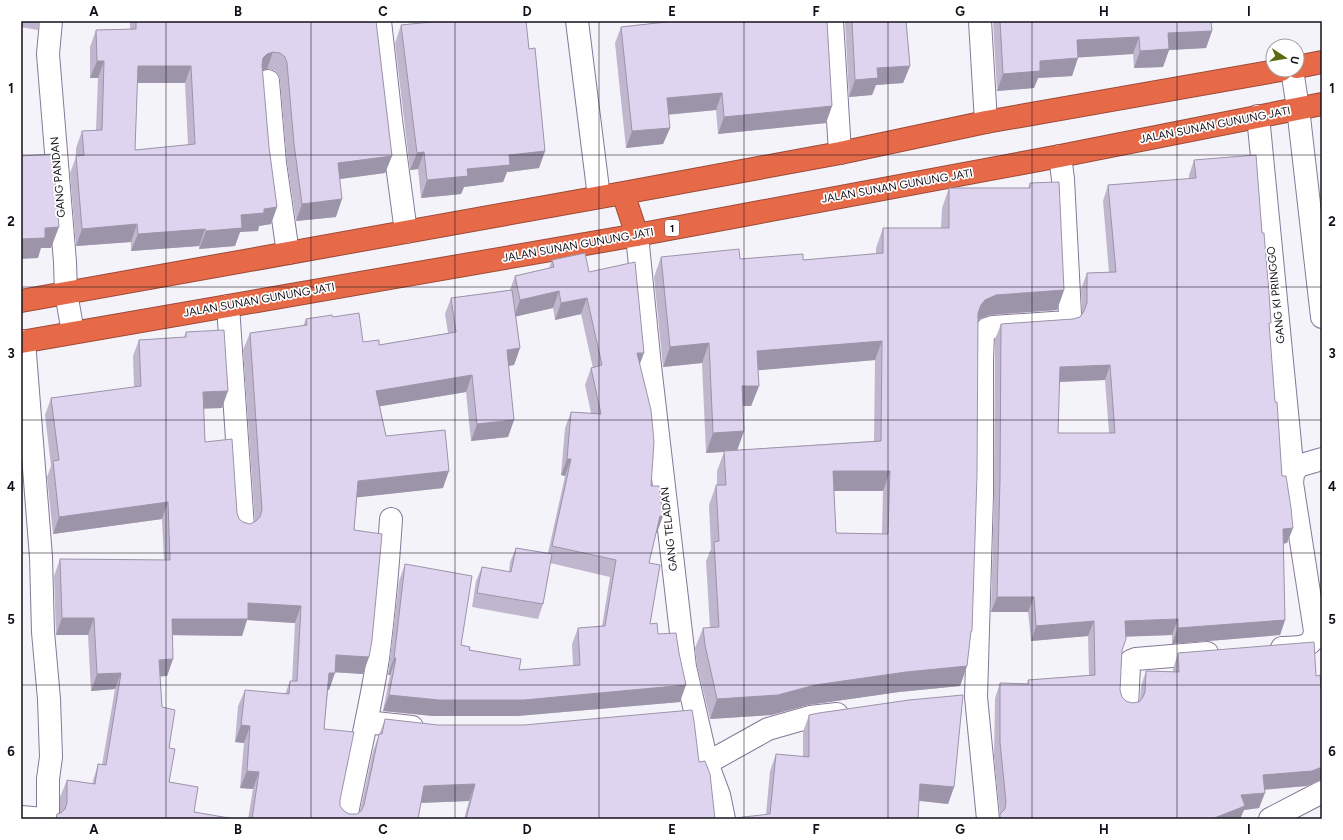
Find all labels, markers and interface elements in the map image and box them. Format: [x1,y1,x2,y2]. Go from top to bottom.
text: A [89,4,99,19]
text: B [234,4,242,19]
text: C [378,4,388,19]
text: D [522,4,532,19]
text: E [668,4,676,19]
text: F [812,4,820,19]
text: G [955,4,965,19]
text: H [1099,4,1109,19]
text: I [1247,4,1251,19]
north arrow [1265,38,1305,78]
text: U [1287,55,1301,65]
text: 1 [8,81,14,96]
text: 1 [1329,81,1335,96]
street label: JALAN SUNAN GUNUNG JATI [1139,104,1291,146]
street label: GANG PANDAN [48,136,68,218]
street label: JALAN SUNAN GUNUNG JATI [820,166,974,206]
text: 2 [7,214,15,229]
text: 2 [1328,214,1336,229]
road number: 1 [665,220,679,236]
street label: JALAN SUNAN GUNUNG JATI [501,225,655,265]
street label: GANG KI PRINGGO [1264,245,1288,344]
street label: JALAN SUNAN GUNUNG JATI [182,280,336,320]
text: 3 [7,346,15,361]
text: 3 [1328,346,1336,361]
text: 4 [7,479,15,494]
text: 4 [1328,479,1336,494]
street label: GANG TELADAN [658,486,680,572]
text: 5 [7,612,15,627]
text: 5 [1328,612,1336,627]
text: 6 [7,744,15,759]
text: 6 [1328,744,1336,759]
text: A [89,822,99,837]
text: B [234,822,242,837]
text: C [378,822,388,837]
text: D [522,822,532,837]
text: E [668,822,676,837]
text: F [812,822,820,837]
text: G [955,822,965,837]
text: H [1099,822,1109,837]
text: I [1247,822,1251,837]

